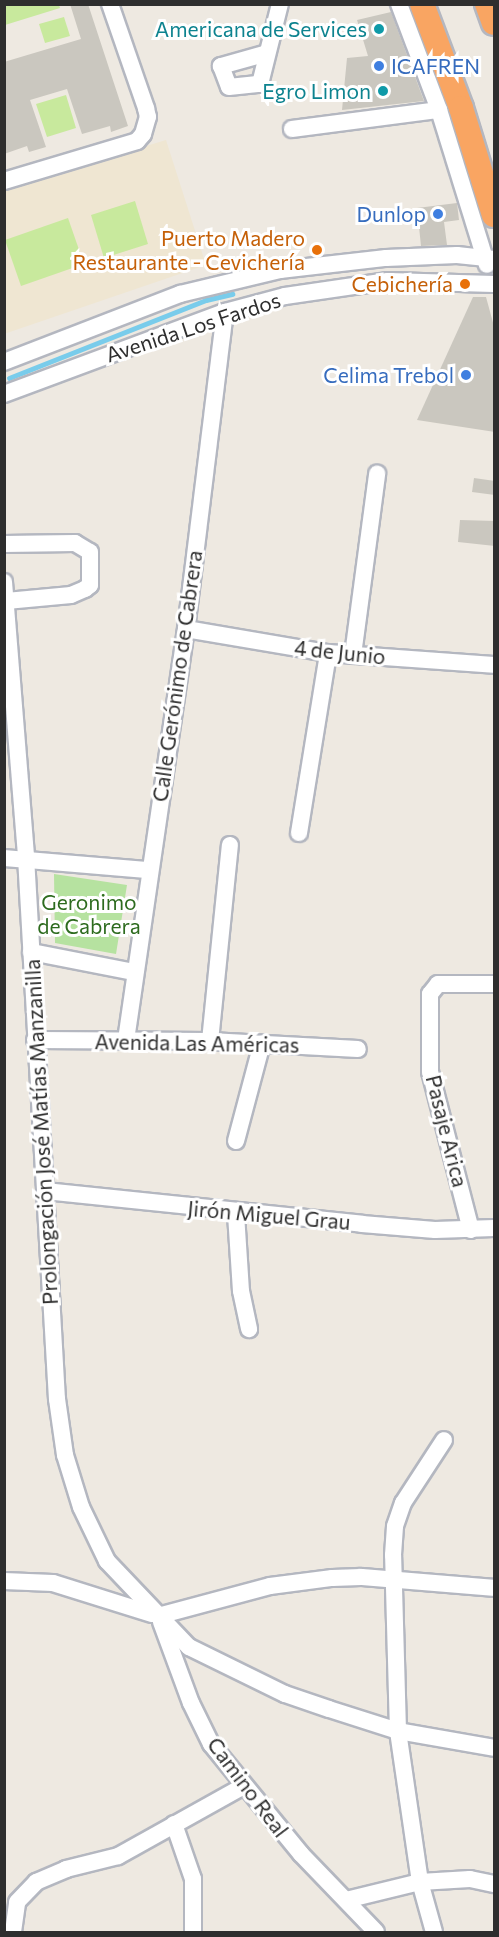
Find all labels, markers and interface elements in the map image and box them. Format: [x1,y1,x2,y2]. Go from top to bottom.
place label: Americana de Services [155,16,367,42]
marker: Americana de Services [372,22,386,36]
place label: ICAFREN [391,53,480,79]
marker: ICAFREN [372,59,386,73]
place label: Egro Limon [262,78,371,104]
marker: Egro Limon [376,84,390,98]
place label: Dunlop [356,201,426,227]
marker: Dunlop [431,207,445,221]
place label: Puerto Madero Restaurante - Cevichería [72,225,305,275]
marker: Puerto Madero Restaurante - Cevichería [310,243,324,257]
place label: Cebichería [351,271,453,297]
marker: Cebichería [458,277,472,291]
street label: Avenida Los Fardos [102,287,284,367]
place label: Celima Trebol [323,362,454,388]
marker: Celima Trebol [459,368,473,382]
street label: Calle Gerónimo de Cabrera [147,549,207,803]
street label: 4 de Junio [293,635,387,669]
park label: Geronimo de Cabrera [37,889,141,939]
street label: Prolongación José Matías Manzanilla [19,958,63,1306]
street label: Avenida Las Américas [94,1029,300,1057]
street label: Pasaje Arica [421,1072,473,1190]
street label: Jirón Miguel Grau [186,1195,352,1235]
street label: Camino Real [202,1732,294,1842]

